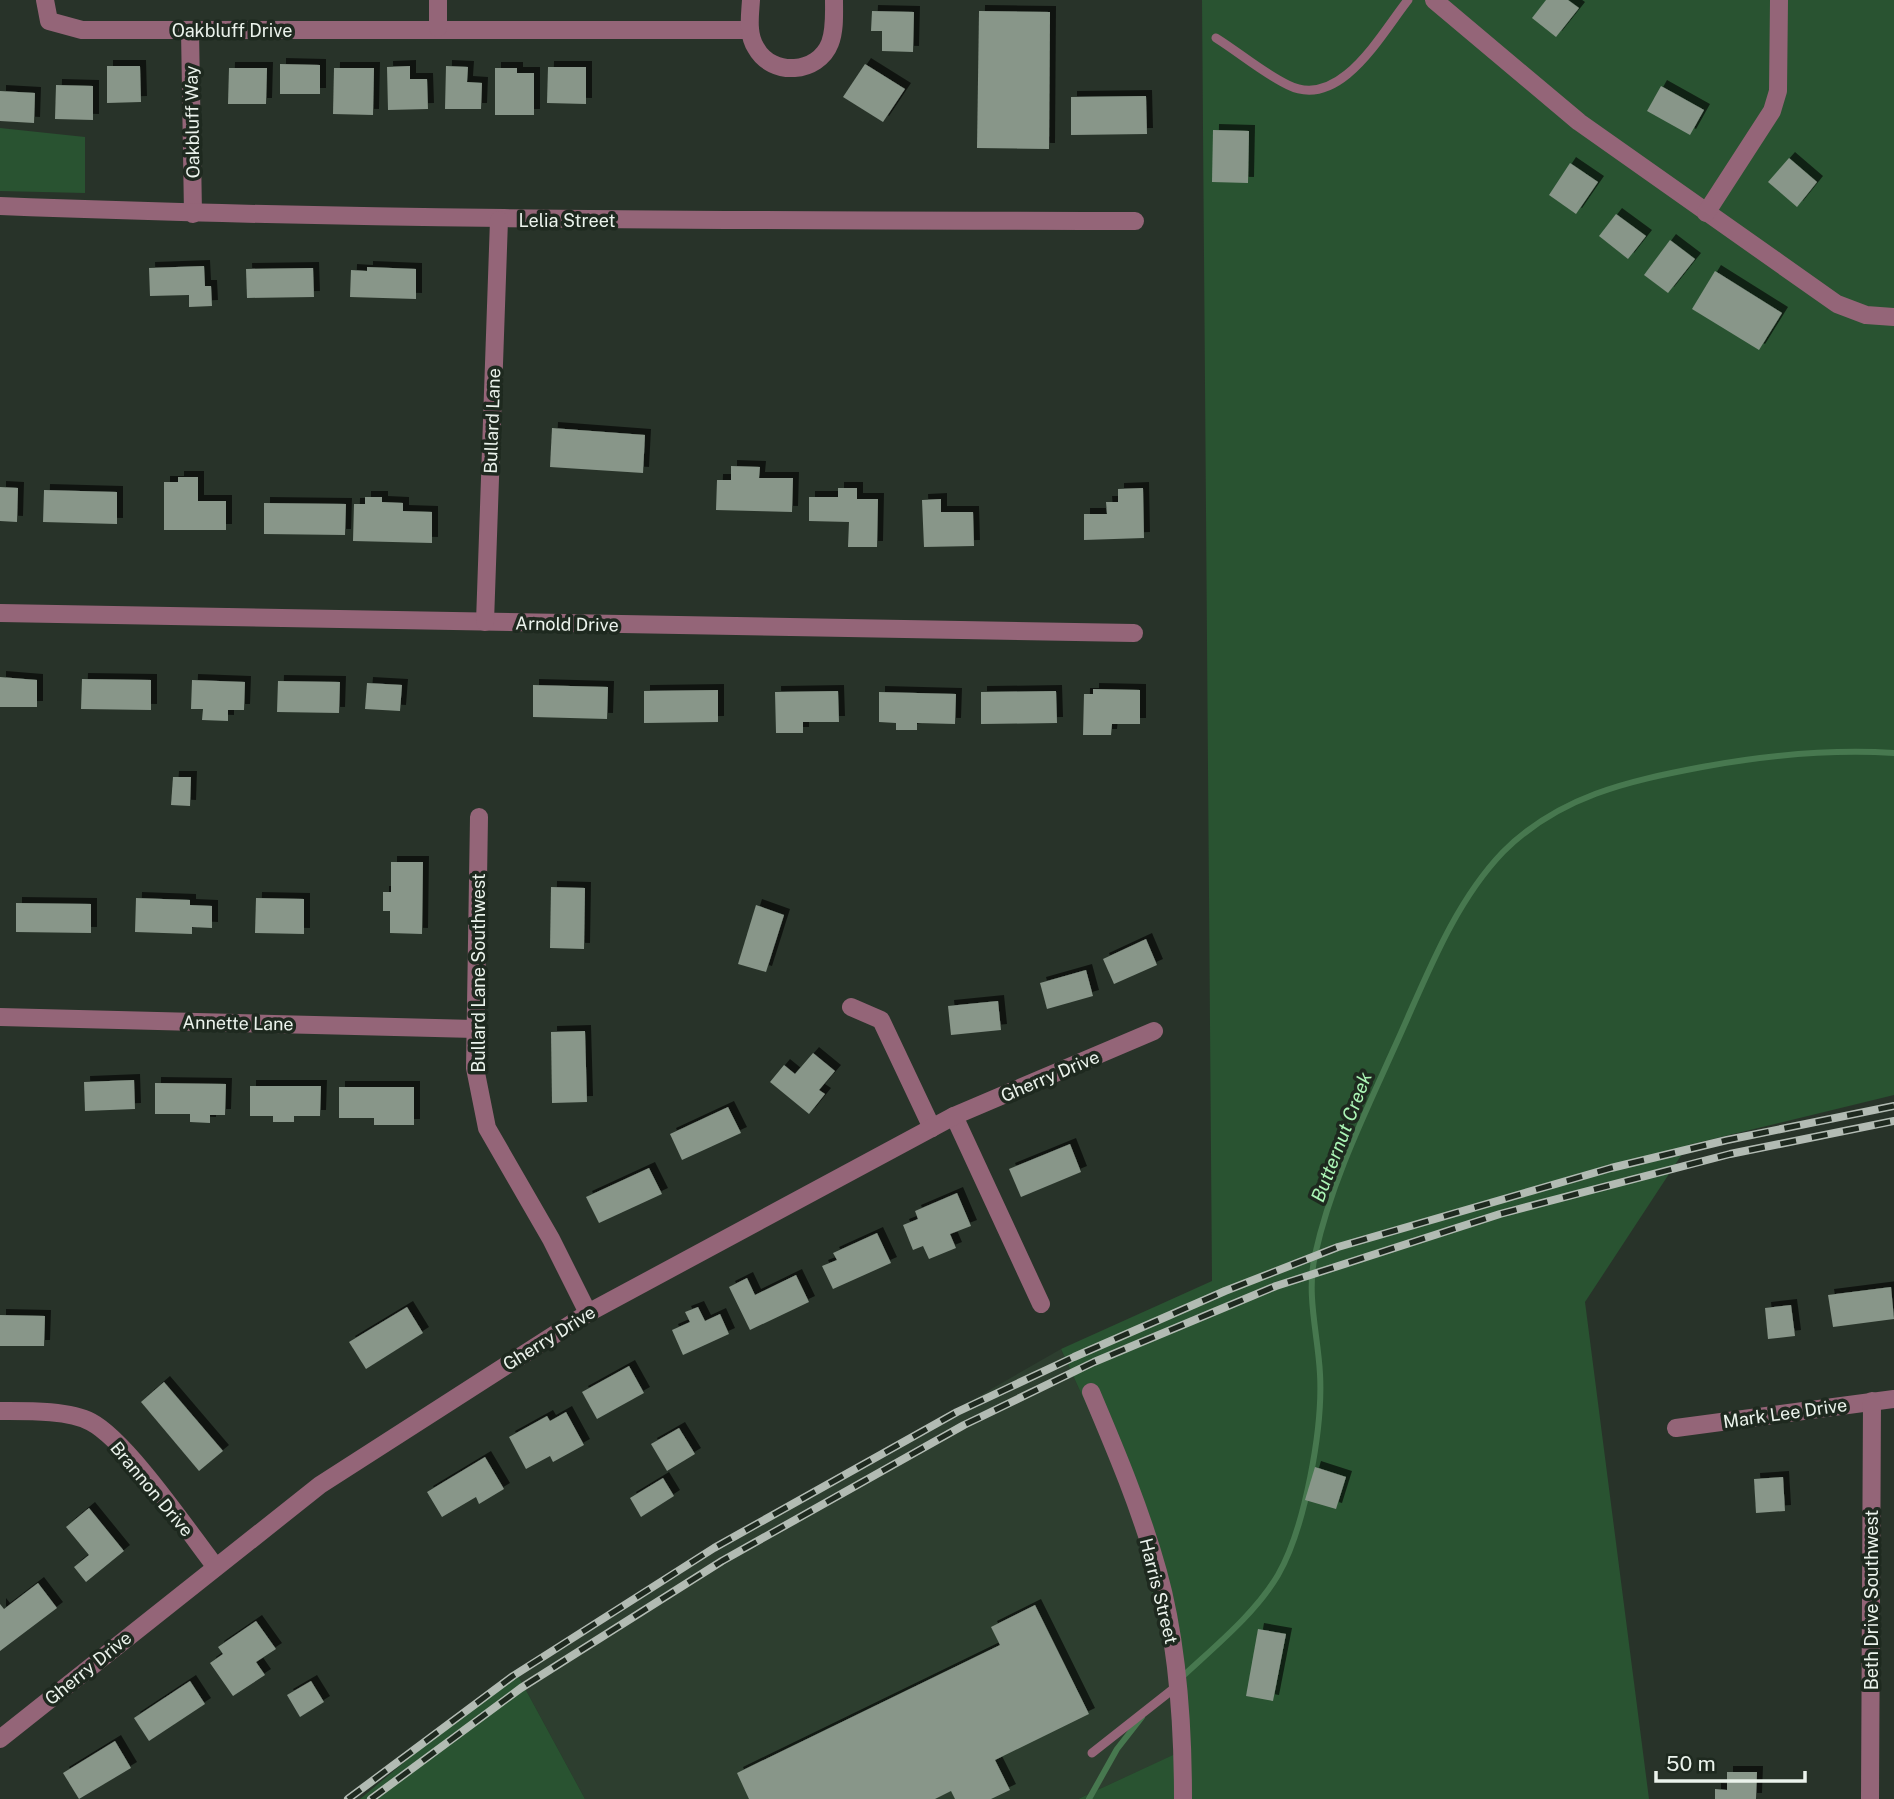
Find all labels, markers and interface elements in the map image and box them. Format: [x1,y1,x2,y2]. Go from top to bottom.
street label: Oakbluff Drive [172,20,292,41]
street label: Oakbluff Way [181,65,203,179]
street label: Lelia Street [519,210,615,231]
street label: Bullard Lane [480,368,504,474]
street label: Arnold Drive [515,613,619,635]
street label: Bullard Lane Southwest [468,873,489,1073]
street label: Annette Lane [182,1012,294,1034]
street label: Gherry Drive [998,1046,1102,1106]
water label: Butternut Creek [1306,1068,1376,1205]
street label: Gherry Drive [499,1301,599,1375]
street label: Mark Lee Drive [1722,1394,1848,1432]
street label: Brannon Drive [106,1437,198,1541]
street label: Beth Drive Southwest [1861,1510,1882,1690]
street label: Harris Street [1136,1536,1182,1646]
street label: Gherry Drive [41,1627,135,1709]
scale bar [1656,1740,1805,1784]
text: 50 m [1666,1751,1716,1776]

